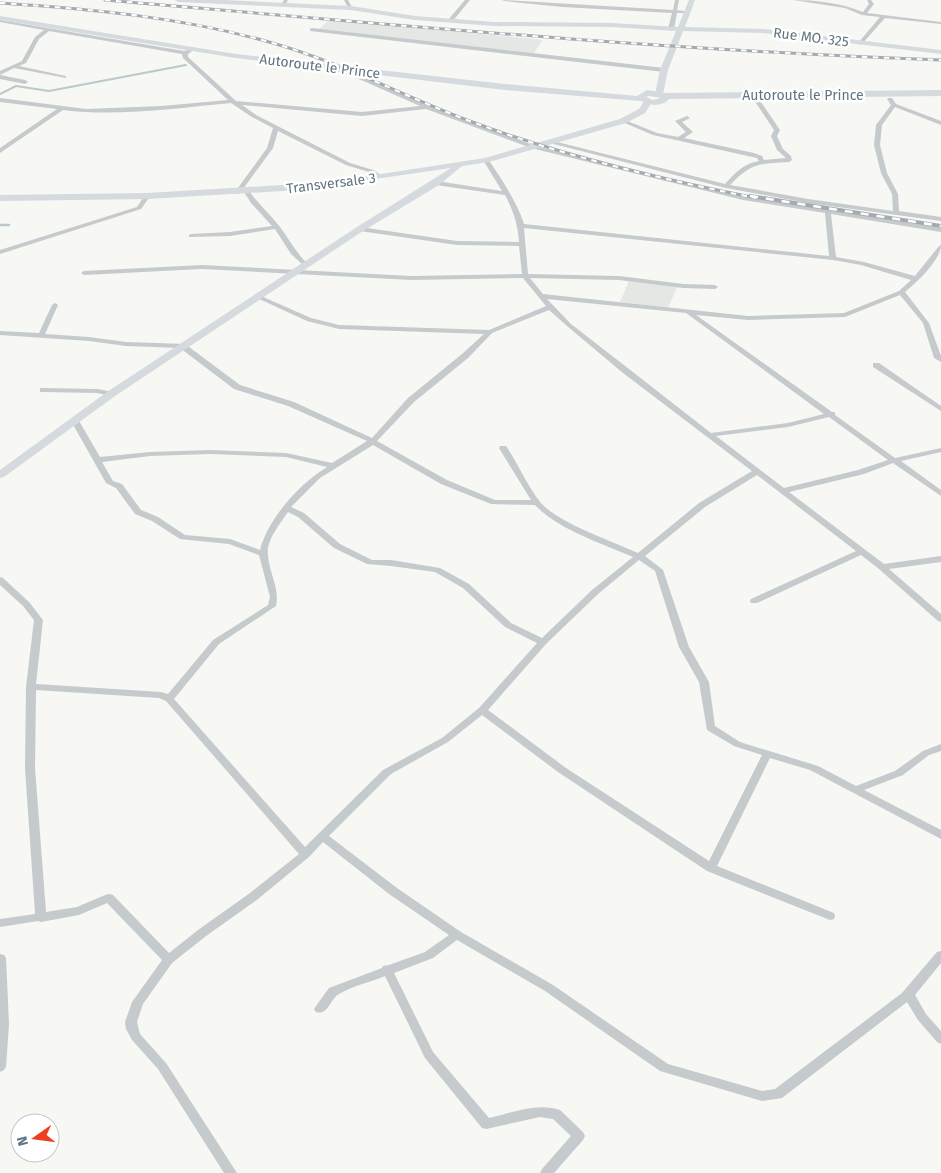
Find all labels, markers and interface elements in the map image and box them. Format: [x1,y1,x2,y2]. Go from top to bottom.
street label: Rue MO. 325 [772,24,850,51]
street label: Autoroute le Prince [259,51,381,82]
street label: Autoroute le Prince [742,87,864,104]
street label: Transversale 3 [285,170,377,197]
north arrow [10,1113,60,1163]
text: N [13,1134,32,1148]

